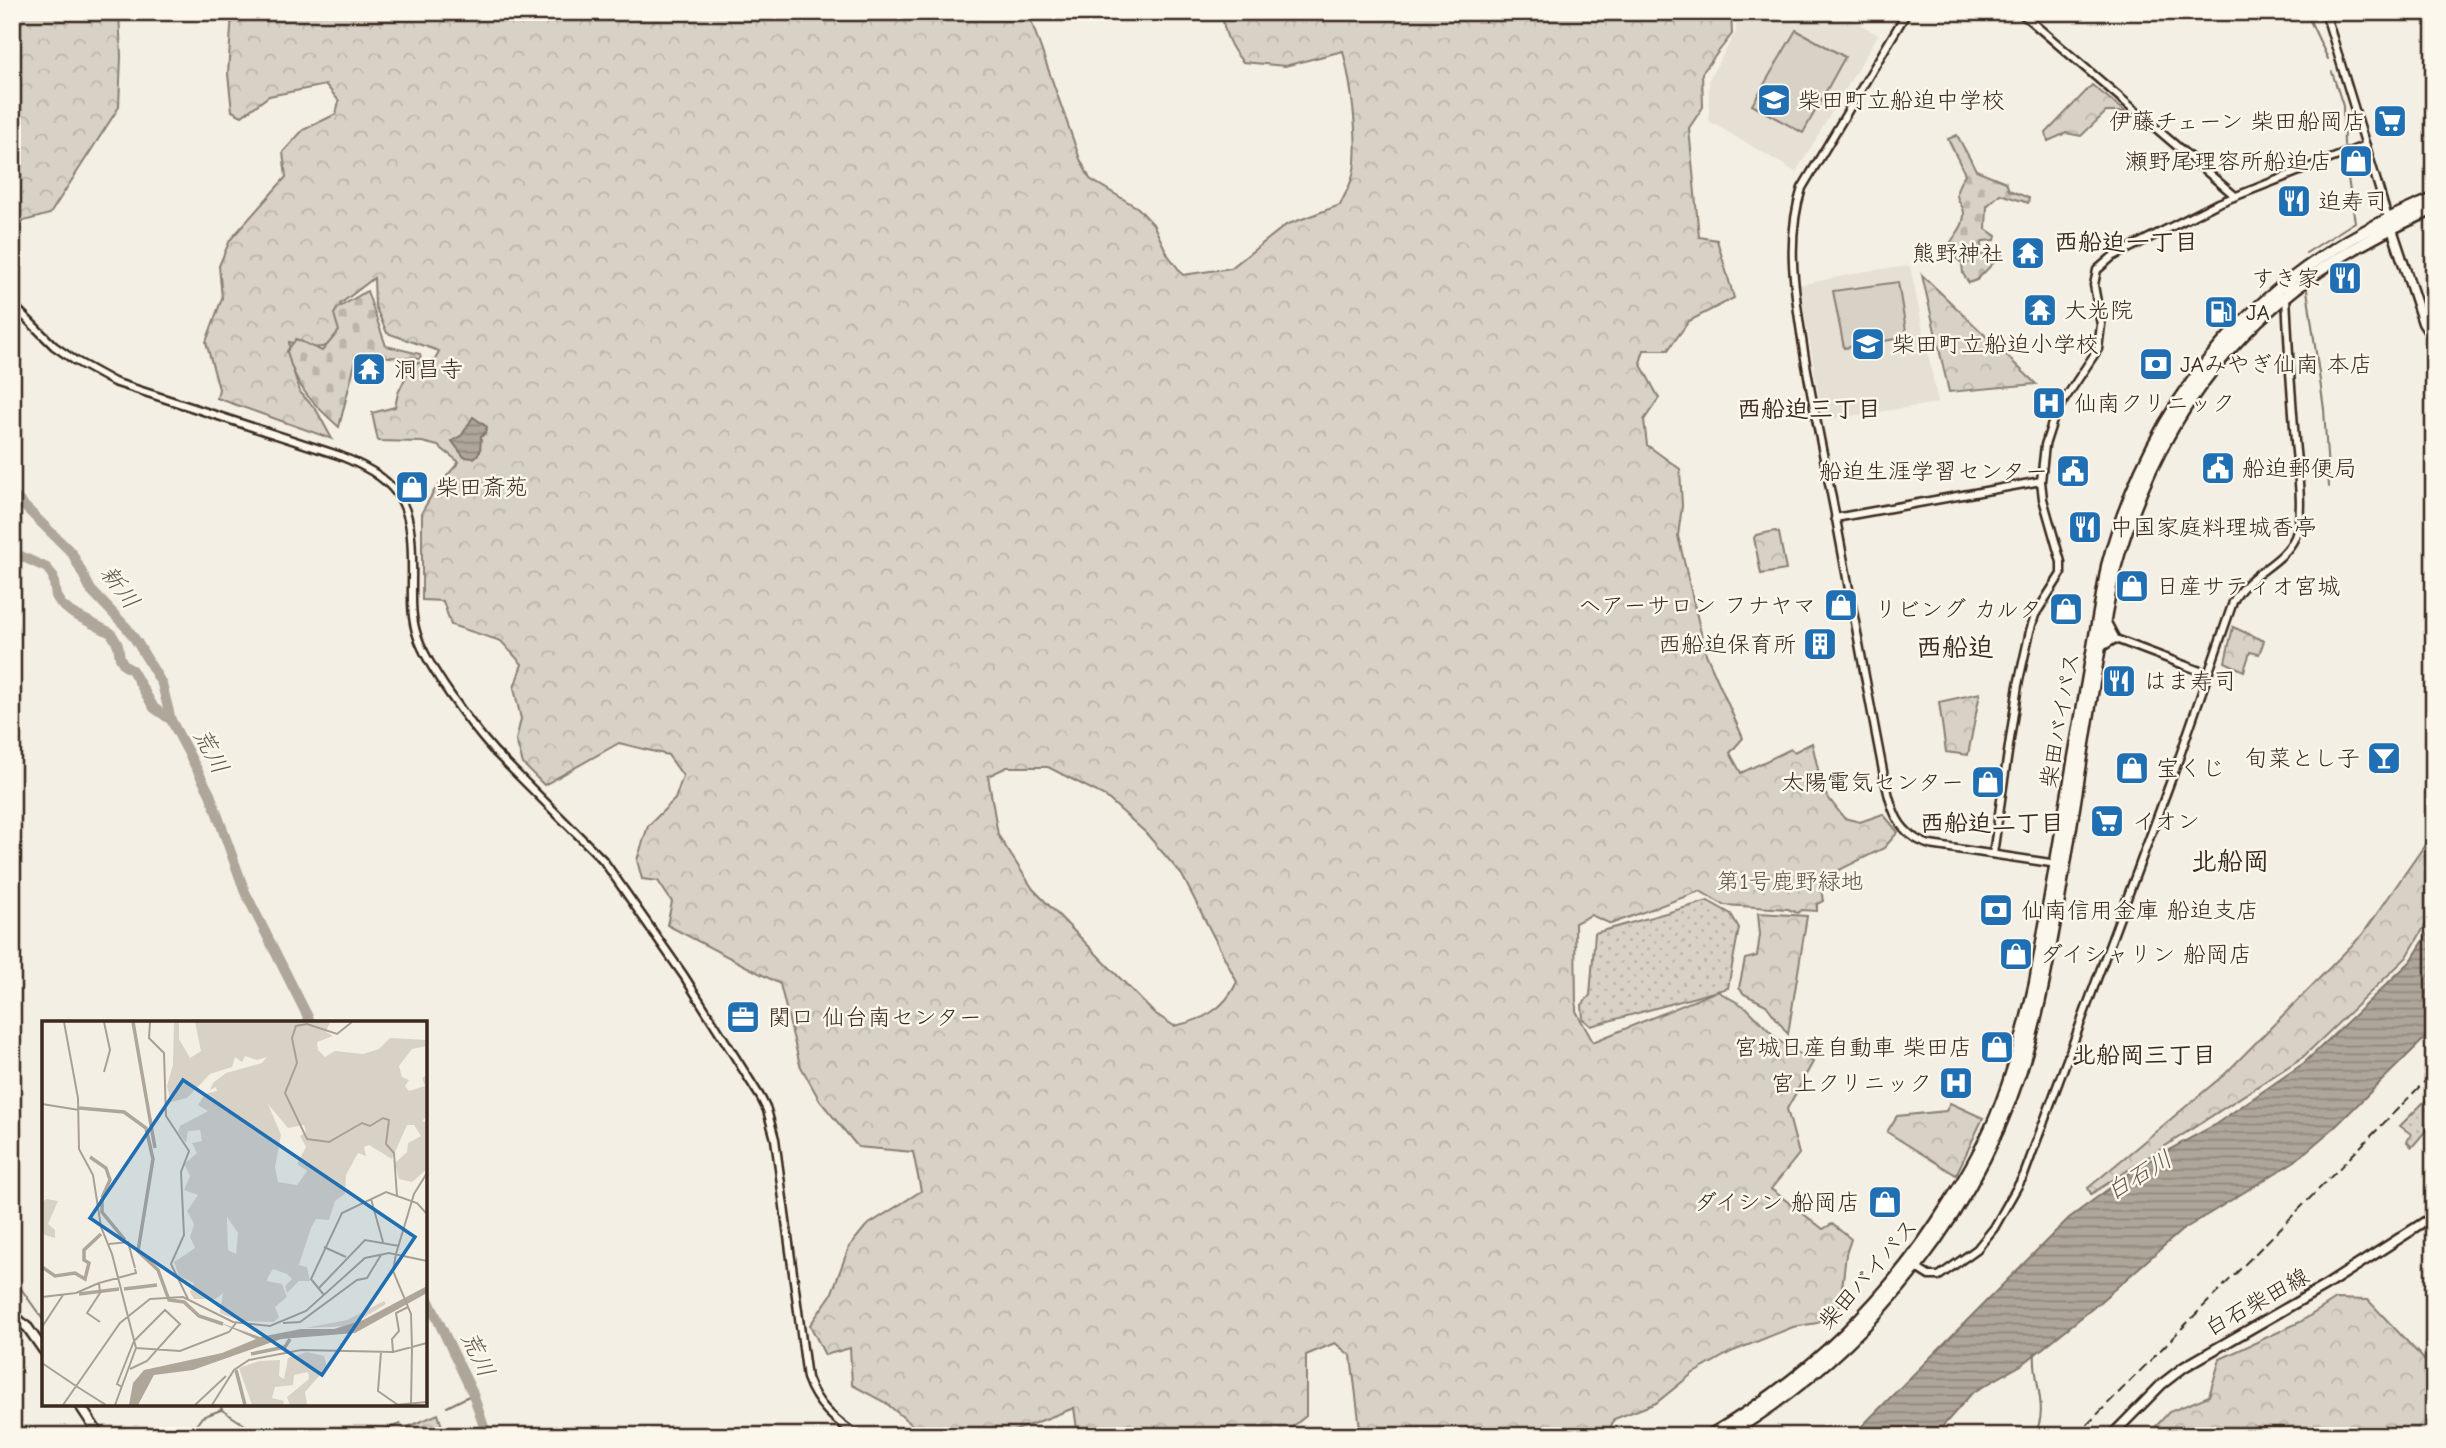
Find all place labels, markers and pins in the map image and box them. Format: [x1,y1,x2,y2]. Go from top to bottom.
school or university icon: 柴田町立船迫中学校 [1755,81,1793,119]
place label: 柴田町立船迫中学校 [1798,87,2005,114]
supermarket icon: 伊藤チェーン 柴田船岡店 [2371,102,2409,140]
place label: 伊藤チェーン 柴田船岡店 [2109,108,2366,135]
shop icon: 瀬野尾理容所船迫店 [2337,142,2375,180]
place label: 瀬野尾理容所船迫店 [2125,148,2332,175]
restaurant icon: 迫寿司 [2275,182,2313,220]
place label: 迫寿司 [2318,188,2387,215]
temple icon: 熊野神社 [2009,234,2047,272]
place label: 熊野神社 [1912,240,2004,267]
restaurant icon: すき家 [2326,259,2364,297]
place label: すき家 [2251,265,2320,292]
temple icon: 大光院 [2021,291,2059,329]
fuel station icon: JA [2202,293,2240,331]
place label: 大光院 [2064,297,2133,324]
place label: JA [2246,299,2270,326]
school or university icon: 柴田町立船迫小学校 [1849,325,1887,363]
place label: 柴田町立船迫小学校 [1892,331,2099,358]
bank icon: JAみやぎ仙南 本店 [2137,345,2175,383]
temple icon: 洞昌寺 [350,350,388,388]
place label: JAみやぎ仙南 本店 [2180,351,2373,378]
place label: 洞昌寺 [394,356,463,383]
hospital icon: 仙南クリニック [2030,384,2068,422]
place label: 仙南クリニック [2074,390,2235,417]
public building icon: 船迫郵便局 [2199,449,2237,487]
public building icon: 船迫生涯学習センター [2054,452,2092,490]
place label: 船迫郵便局 [2242,455,2357,482]
place label: 船迫生涯学習センター [1819,458,2048,485]
shop icon: 柴田斎苑 [393,468,431,506]
place label: 柴田斎苑 [436,474,528,501]
restaurant icon: 中国家庭料理城香亭 [2066,508,2104,546]
place label: 中国家庭料理城香亭 [2110,514,2317,541]
shop icon: 日産サティオ宮城 [2113,567,2151,605]
place label: 日産サティオ宮城 [2156,573,2340,600]
shop icon: ヘアーサロン フナヤマ [1822,586,1860,624]
shop icon: リビング カルタ [2047,590,2085,628]
place label: ヘアーサロン フナヤマ [1578,592,1816,619]
place label: リビング カルタ [1874,596,2042,623]
building icon: 西船迫保育所 [1801,625,1839,663]
place label: 西船迫保育所 [1658,631,1796,658]
restaurant icon: はま寿司 [2100,662,2138,700]
place label: はま寿司 [2144,668,2236,695]
bar icon: 旬菜とし子 [2365,739,2403,777]
place label: 旬菜とし子 [2245,745,2360,772]
shop icon: 宝くじ [2113,749,2151,787]
place label: 宝くじ [2156,755,2225,782]
shop icon: 太陽電気センター [1969,763,2007,801]
place label: 太陽電気センター [1781,769,1964,796]
supermarket icon: イオン [2088,802,2126,840]
place label: イオン [2132,808,2200,835]
bank icon: 仙南信用金庫 船迫支店 [1977,891,2015,929]
place label: 仙南信用金庫 船迫支店 [2021,897,2259,924]
shop icon: ダイシャリン 船岡店 [1997,935,2035,973]
place label: ダイシャリン 船岡店 [2040,941,2252,968]
office icon: 関口 仙台南センター [724,998,762,1036]
place label: 関口 仙台南センター [768,1004,982,1031]
shop icon: 宮城日産自動車 柴田店 [1978,1028,2016,1066]
place label: 宮城日産自動車 柴田店 [1734,1034,1972,1061]
hospital icon: 宮上クリニック [1937,1064,1975,1102]
place label: 宮上クリニック [1771,1070,1932,1097]
shop icon: ダイシン 船岡店 [1866,1183,1904,1221]
place label: ダイシン 船岡店 [1694,1189,1860,1216]

